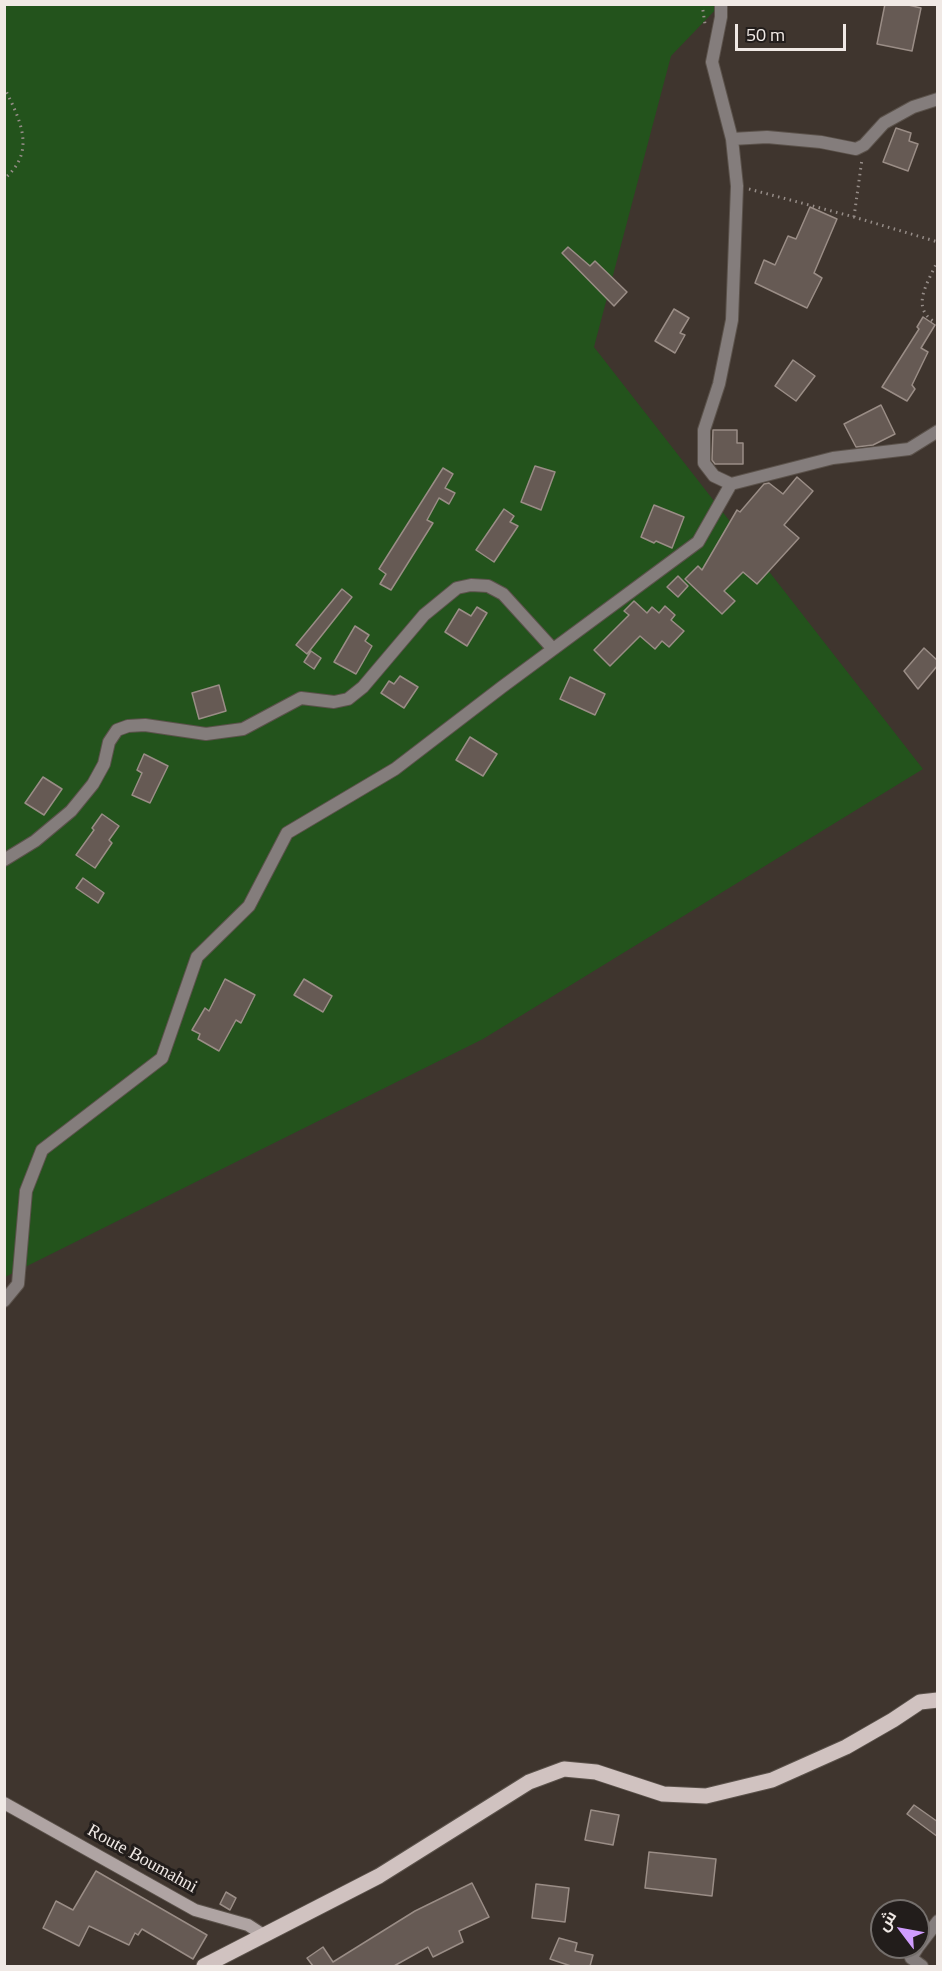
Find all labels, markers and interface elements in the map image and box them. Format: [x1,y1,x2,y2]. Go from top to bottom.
scale bar [738,12,849,50]
text: 50 m [746,18,785,51]
street label: Route Boumahni [81,1819,203,1899]
north arrow [870,1899,930,1959]
text: ش [868,1904,905,1937]

